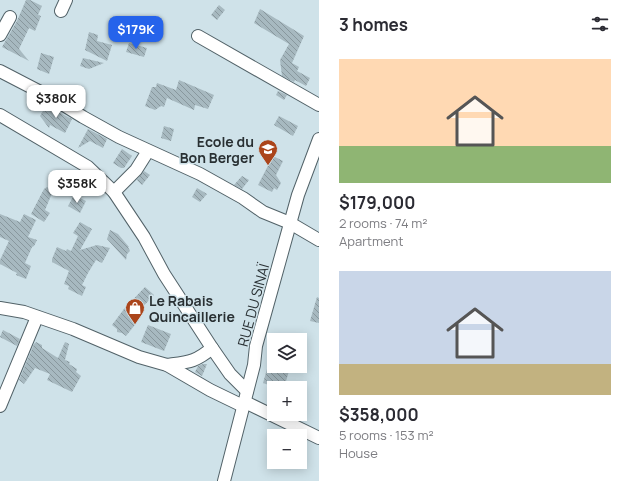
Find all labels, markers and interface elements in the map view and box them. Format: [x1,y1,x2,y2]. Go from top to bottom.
text: 3 homes [339,13,408,36]
icon: filters [589,13,611,35]
pin: $179K [108,16,164,50]
text: $179K [117,20,155,38]
pin: $380K [28,85,84,119]
icon: home [439,85,511,157]
text: $380K [36,89,76,107]
place label: Ecole du Bon Berger [180,132,254,167]
school or university icon: Ecole du Bon Berger [257,138,279,166]
pin: $358K [49,170,105,204]
text: $358K [57,174,97,192]
text: $179,000 [339,191,415,214]
text: 2 rooms · 74 m² [339,214,427,232]
text: Apartment [339,232,403,250]
street label: RUE DU SINAÏ [233,261,273,349]
place label: Le Rabais Quincaillerie [149,291,235,326]
shop icon: Le Rabais Quincaillerie [124,297,146,325]
icon: home [439,297,511,369]
map controls [267,333,307,469]
button: layers [267,333,307,373]
button: + [267,381,307,421]
text: $358,000 [339,403,419,426]
text: 5 rooms · 153 m² [339,426,434,444]
button: − [267,429,307,469]
text: House [339,444,378,462]

